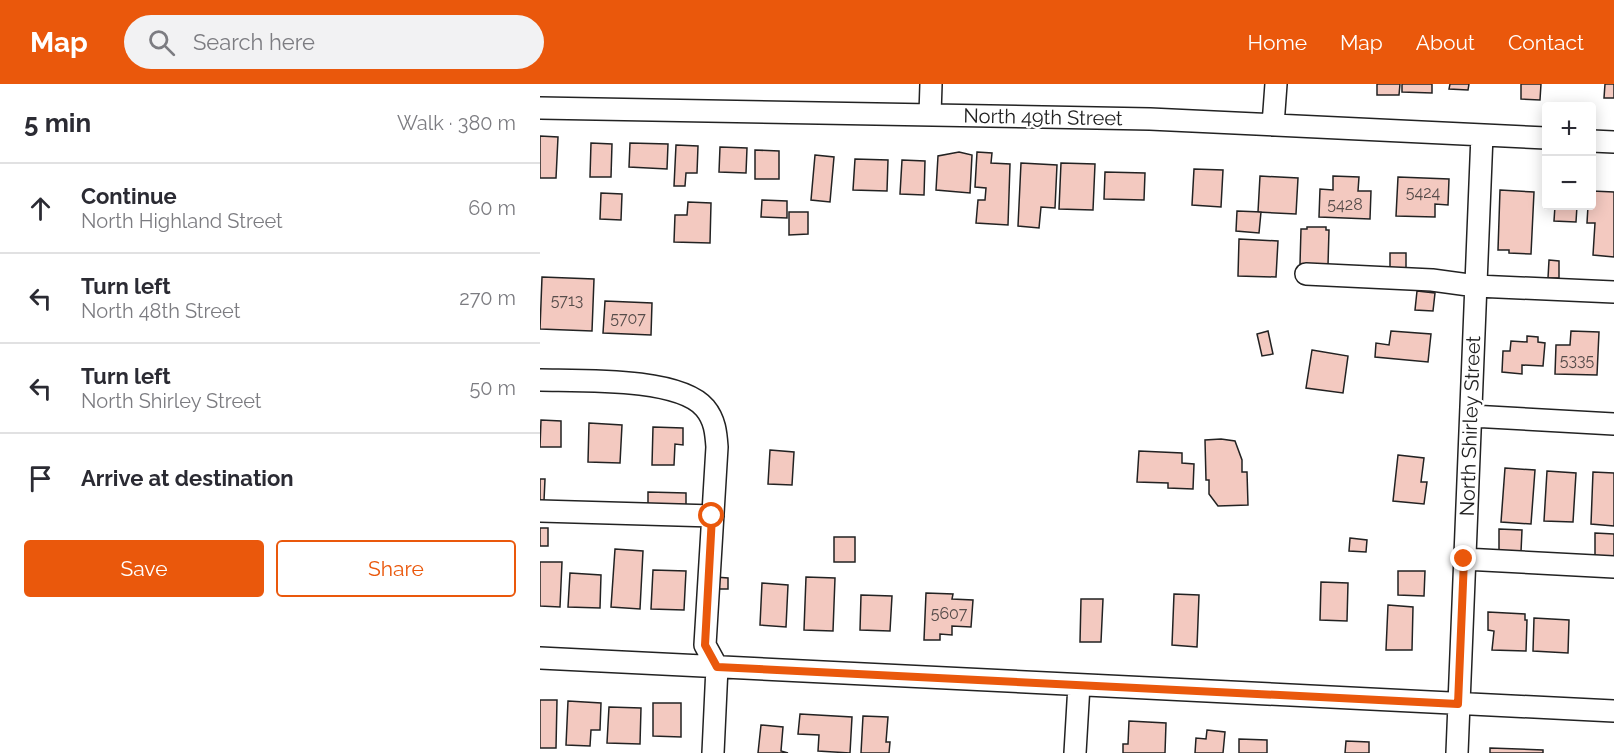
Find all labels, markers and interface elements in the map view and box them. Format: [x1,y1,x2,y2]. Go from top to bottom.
search box [124,15,544,69]
text: Map [30,26,88,59]
icon: search [145,26,178,59]
text: Search here [193,29,315,55]
text: Home [1248,30,1307,55]
text: Map [1340,30,1383,55]
text: About [1416,30,1475,55]
text: Contact [1508,30,1584,55]
map controls [1542,102,1596,210]
button: + [1542,102,1596,156]
street label: North 49th Street [963,104,1123,130]
text: 5 min [24,108,91,138]
text: Walk · 380 m [397,111,516,135]
button: − [1542,156,1596,210]
text: Continue [81,183,177,209]
house number: 5424 [1406,183,1441,202]
icon: ahead [24,192,57,225]
house number: 5428 [1327,195,1363,214]
text: 60 m [468,196,516,220]
text: North Highland Street [81,209,283,233]
text: Turn left [81,273,171,299]
icon: left [24,282,57,315]
text: 270 m [459,286,516,310]
house number: 5713 [551,291,583,310]
text: North 48th Street [81,299,240,323]
house number: 5707 [610,309,646,328]
street label: North Shirley Street [1455,335,1485,517]
house number: 5335 [1560,351,1595,370]
text: Turn left [81,363,171,389]
icon: left [24,372,57,405]
text: 50 m [469,376,516,400]
text: North Shirley Street [81,389,262,413]
icon: arrive [24,462,57,495]
text: Arrive at destination [81,465,294,491]
route start [698,502,724,528]
button: Save [24,540,264,597]
button: Share [276,540,516,597]
route end [1450,545,1476,571]
house number: 5607 [931,604,968,623]

